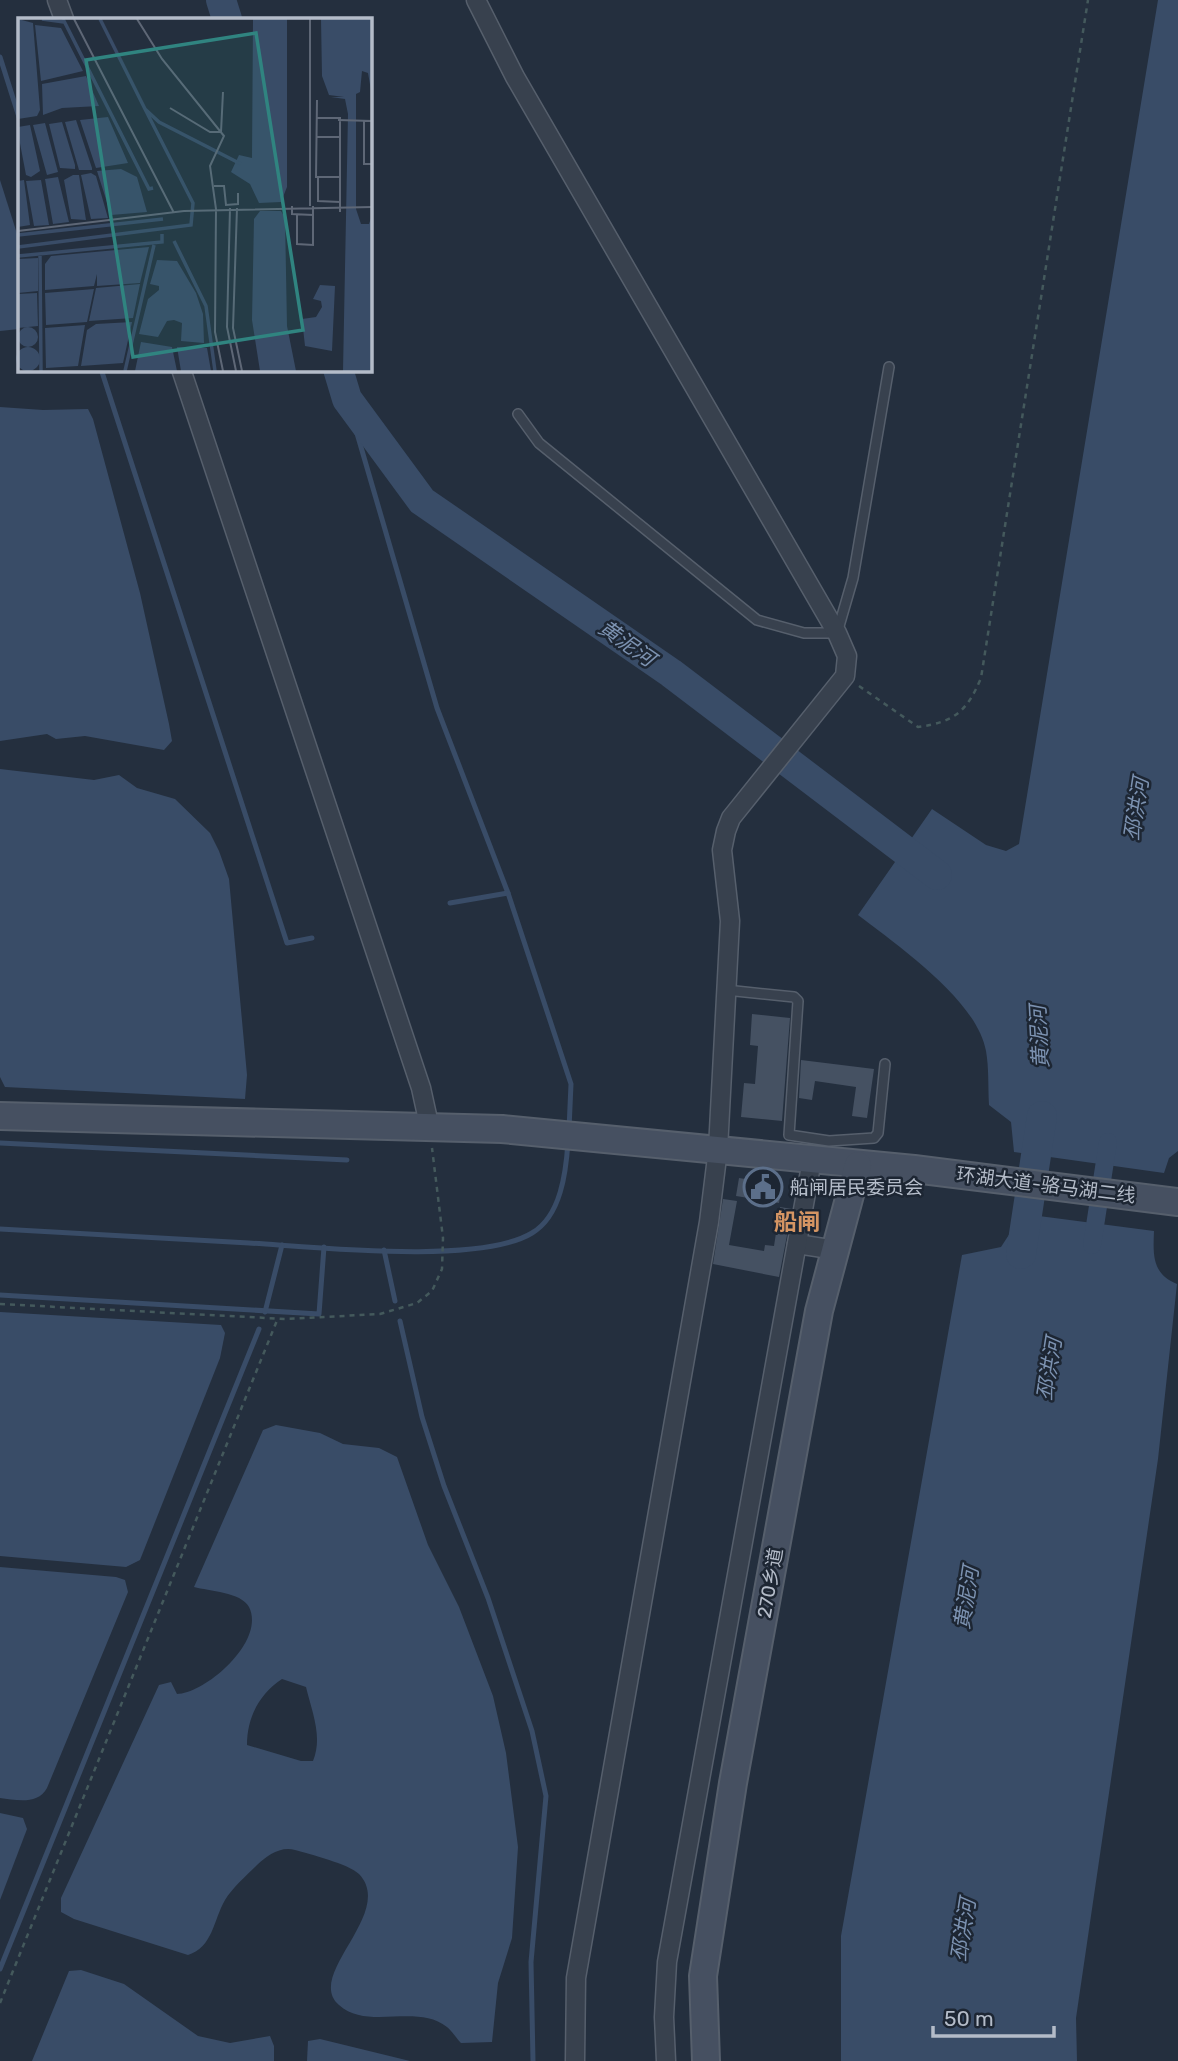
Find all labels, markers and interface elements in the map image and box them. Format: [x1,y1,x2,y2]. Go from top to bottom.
inset map [18,18,371,371]
water label: 黄泥河 [594,615,663,674]
water label: 邳洪河 [1119,772,1154,842]
water label: 黄泥河 [1025,1001,1053,1069]
street label: 环湖大道-骆马湖二线 [955,1163,1137,1207]
public building icon: 船闸居民委员会 [742,1166,784,1208]
place label: 船闸居民委员会 [790,1176,923,1199]
district label: 船闸 [774,1208,820,1236]
water label: 邳洪河 [1032,1332,1067,1402]
street label: 270乡道 [753,1546,787,1620]
water label: 黄泥河 [949,1561,984,1631]
water label: 邳洪河 [946,1893,981,1963]
scale bar [933,1994,1054,2038]
text: 50 m [944,2006,994,2031]

